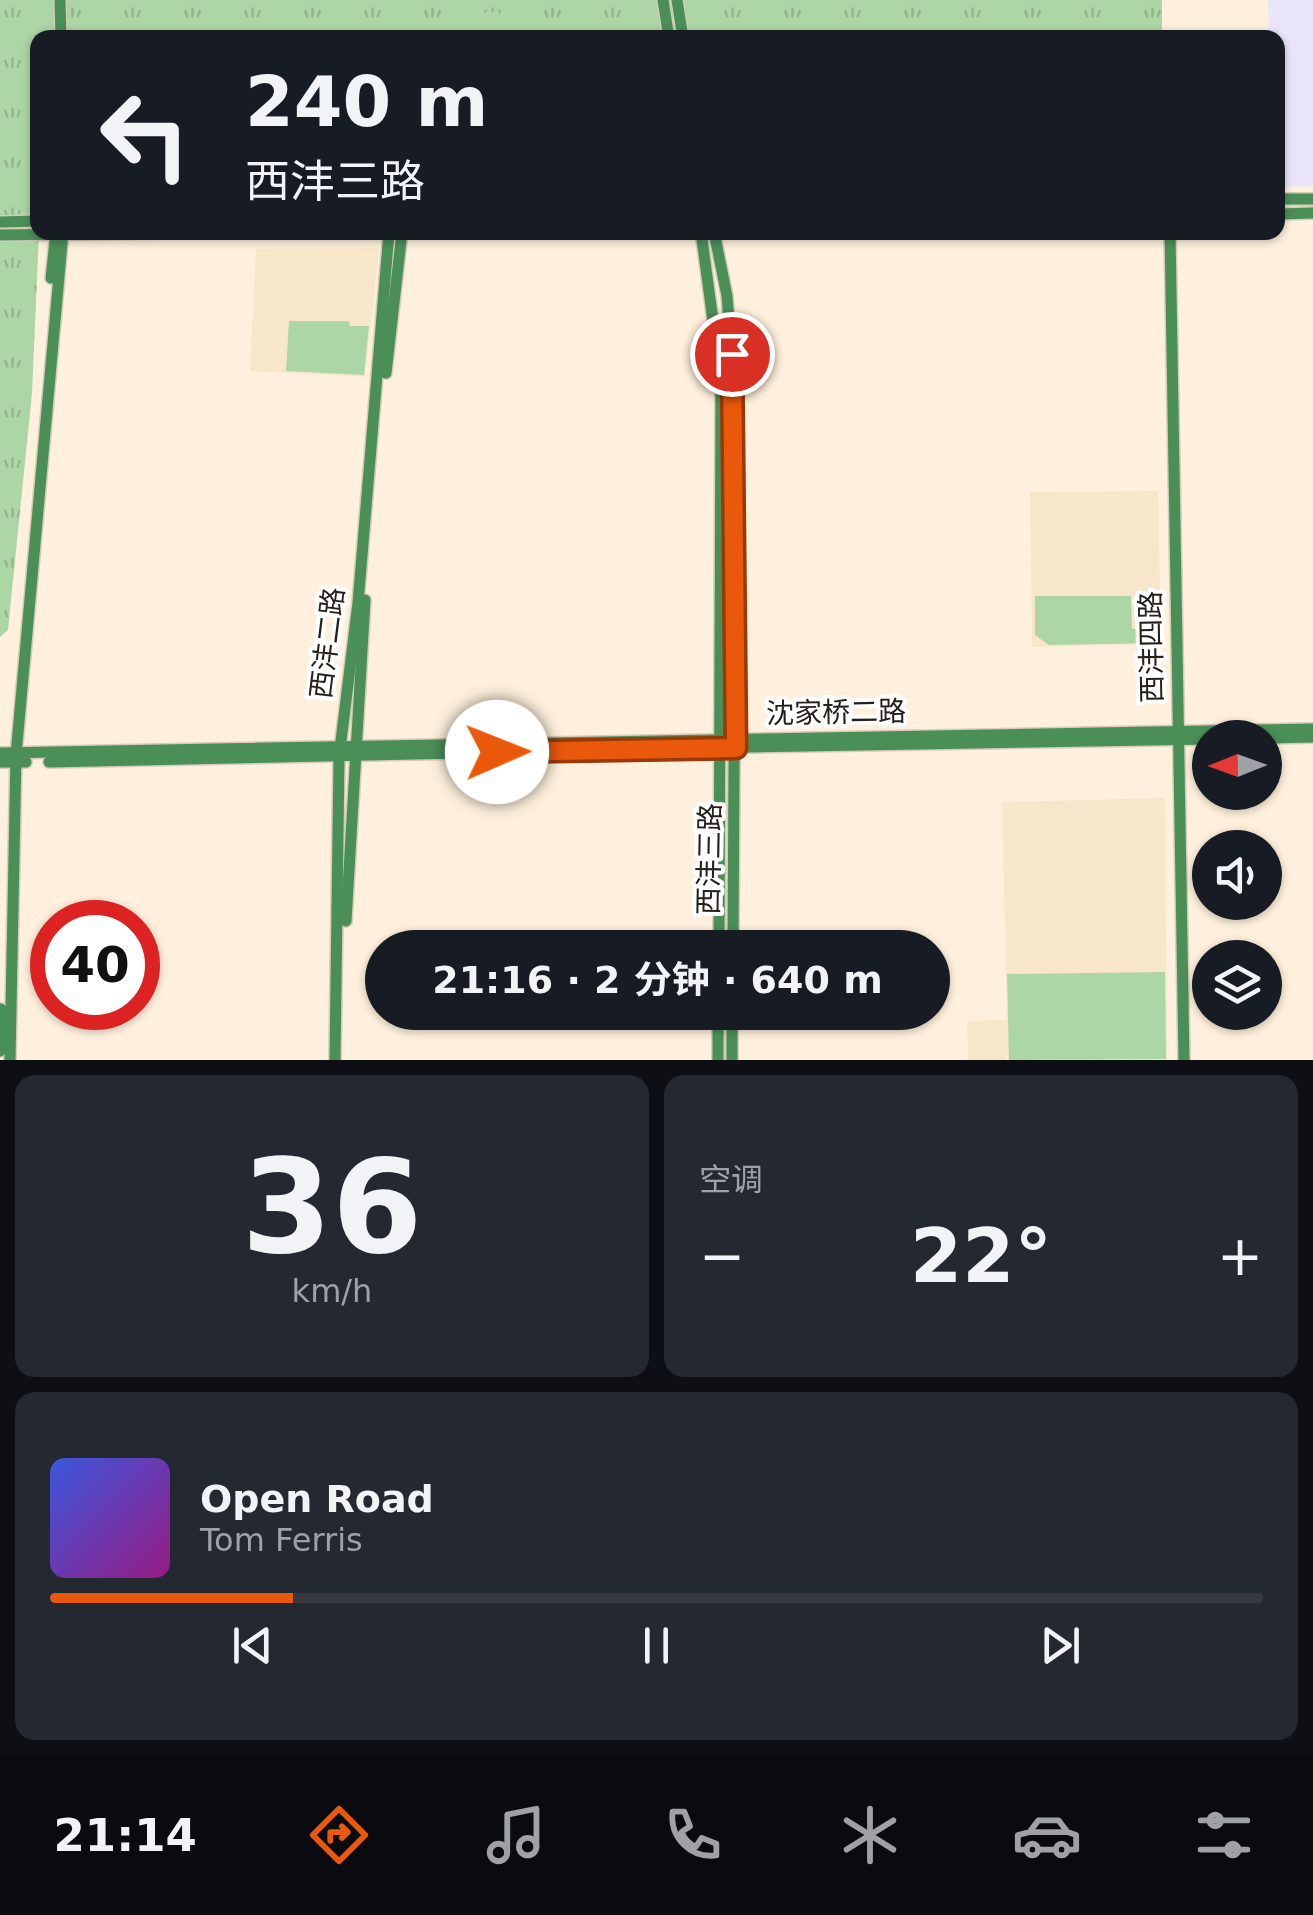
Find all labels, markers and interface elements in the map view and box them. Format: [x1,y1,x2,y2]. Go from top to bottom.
text: 240 m [245,61,488,143]
icon: left [80,70,210,200]
text: 西沣三路 [245,155,425,208]
pin [690,312,775,397]
icon: arrive [705,327,760,382]
street label: 西沣二路 [304,585,351,701]
street label: 西沣四路 [1134,591,1169,703]
street label: 沈家桥二路 [766,695,906,730]
position arrow [445,700,549,804]
north arrow [1192,720,1282,810]
map controls [1192,720,1282,1030]
street label: 西沣三路 [692,803,727,915]
button: sound [1192,830,1282,920]
speed limit sign: 40 [30,900,160,1030]
button: layers [1192,940,1282,1030]
text: 21:16 · 2 分钟 · 640 m [432,958,883,1002]
text: 36 [242,1131,422,1283]
text: 空调 [699,1161,763,1199]
text: 22° [910,1212,1052,1300]
text: − [699,1224,745,1288]
text: + [1217,1224,1263,1288]
text: km/h [292,1272,372,1310]
text: Open Road [200,1477,434,1521]
text: Tom Ferris [200,1521,363,1559]
icon: previous [225,1618,280,1673]
icon: pause [629,1618,684,1673]
icon: next [1033,1618,1088,1673]
icon: directions [304,1800,374,1870]
icon: music [481,1800,551,1870]
icon: phone [658,1800,728,1870]
icon: climate [835,1800,905,1870]
icon: car [1012,1800,1082,1870]
icon: filters [1189,1800,1259,1870]
text: 21:14 [54,1809,197,1862]

